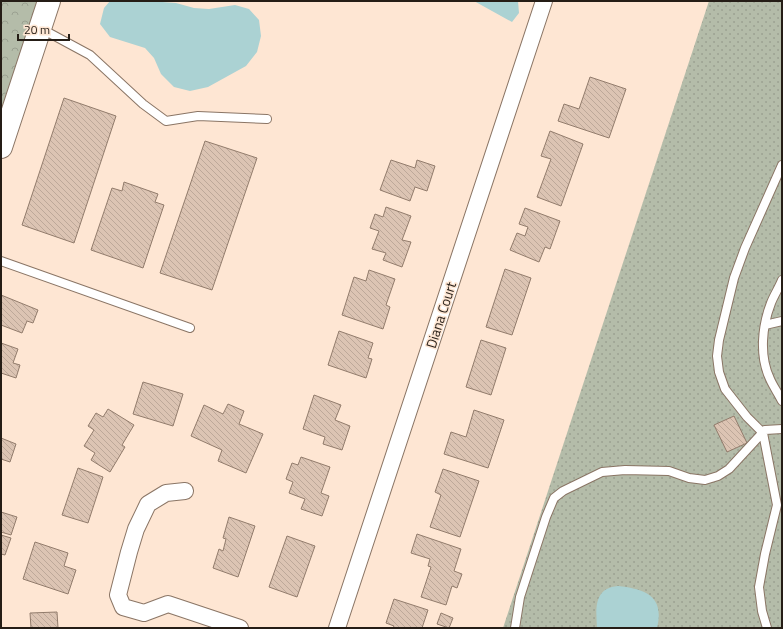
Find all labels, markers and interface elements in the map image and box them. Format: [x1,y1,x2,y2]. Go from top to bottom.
scale bar [18,16,69,42]
text: 20 m [24,20,50,39]
street label: Diana Court [420,279,461,351]

